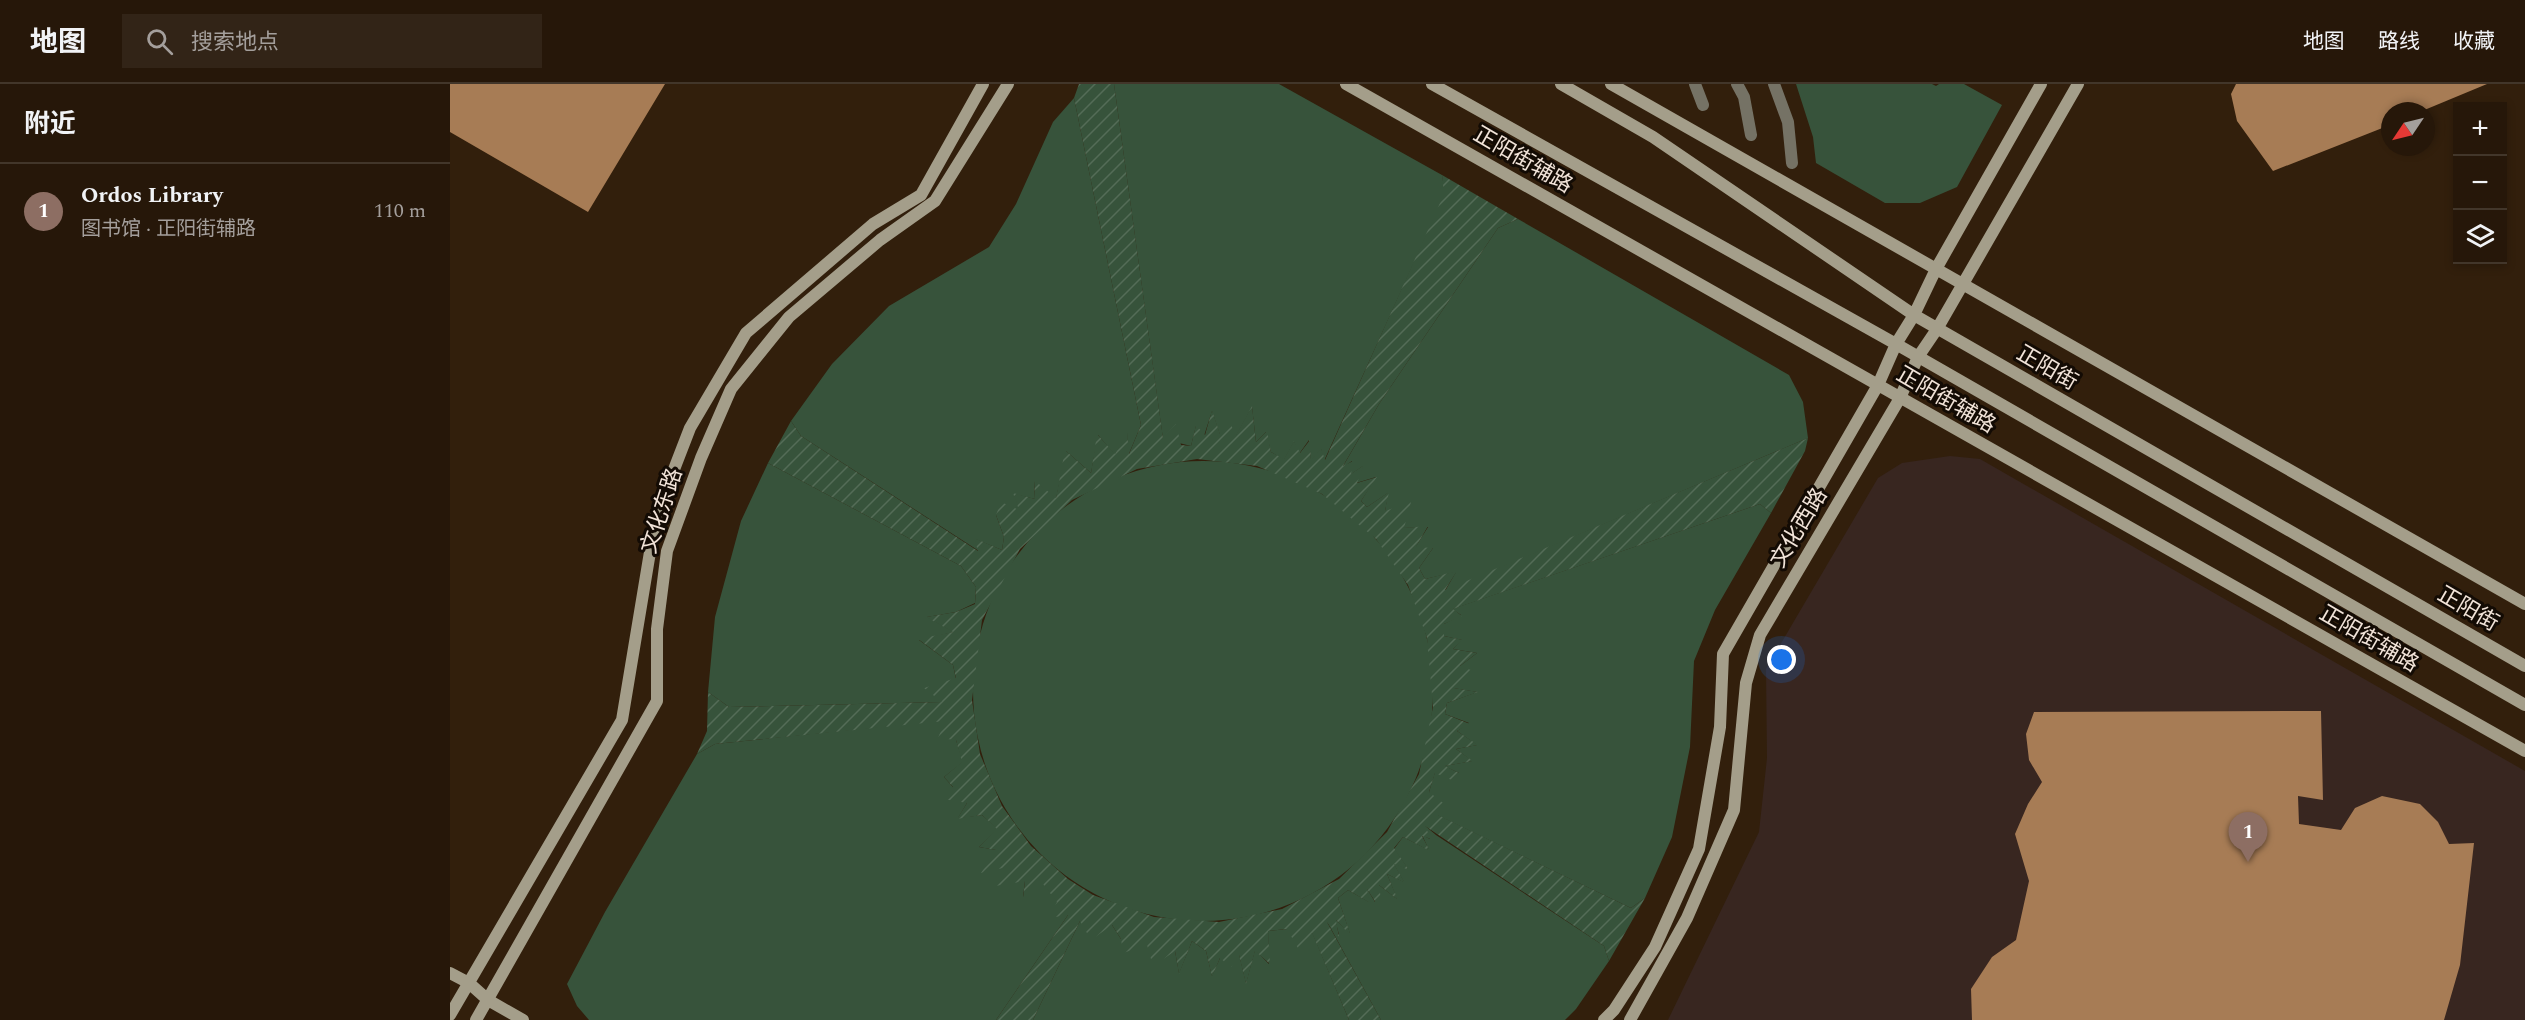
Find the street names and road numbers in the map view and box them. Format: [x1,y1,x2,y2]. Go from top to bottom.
street label: 正阳街辅路 [1467,118,1579,202]
street label: 正阳街 [2010,337,2084,399]
street label: 正阳街辅路 [1890,358,2002,442]
street label: 文化东路 [633,464,691,558]
street label: 文化西路 [1762,482,1836,574]
street label: 正阳街 [2431,578,2505,640]
street label: 正阳街辅路 [2313,597,2425,681]

